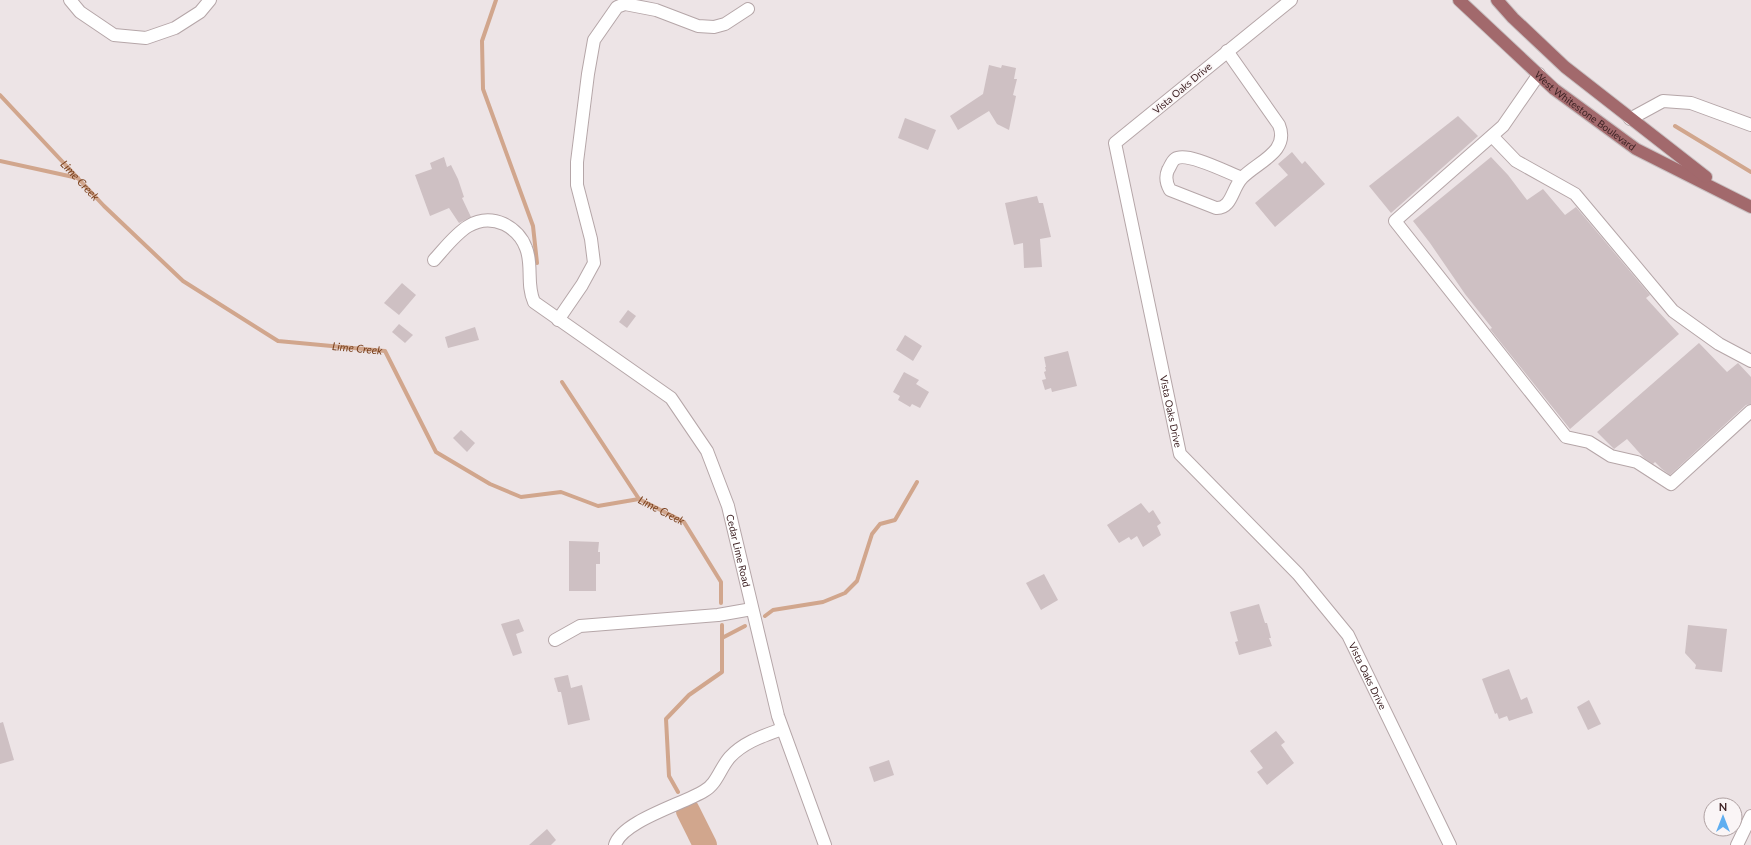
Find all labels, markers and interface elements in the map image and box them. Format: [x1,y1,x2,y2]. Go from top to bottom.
street label: Vista Oaks Drive [1150,60,1214,116]
street label: West Whitestone Boulevard [1532,68,1638,153]
water label: Lime Creek [58,157,103,203]
water label: Lime Creek [332,339,384,357]
street label: Vista Oaks Drive [1158,374,1184,449]
water label: Lime Creek [636,493,688,528]
street label: Cedar Lime Road [724,513,753,588]
street label: Vista Oaks Drive [1346,640,1389,711]
north arrow [1703,797,1743,837]
text: N [1719,800,1727,813]

